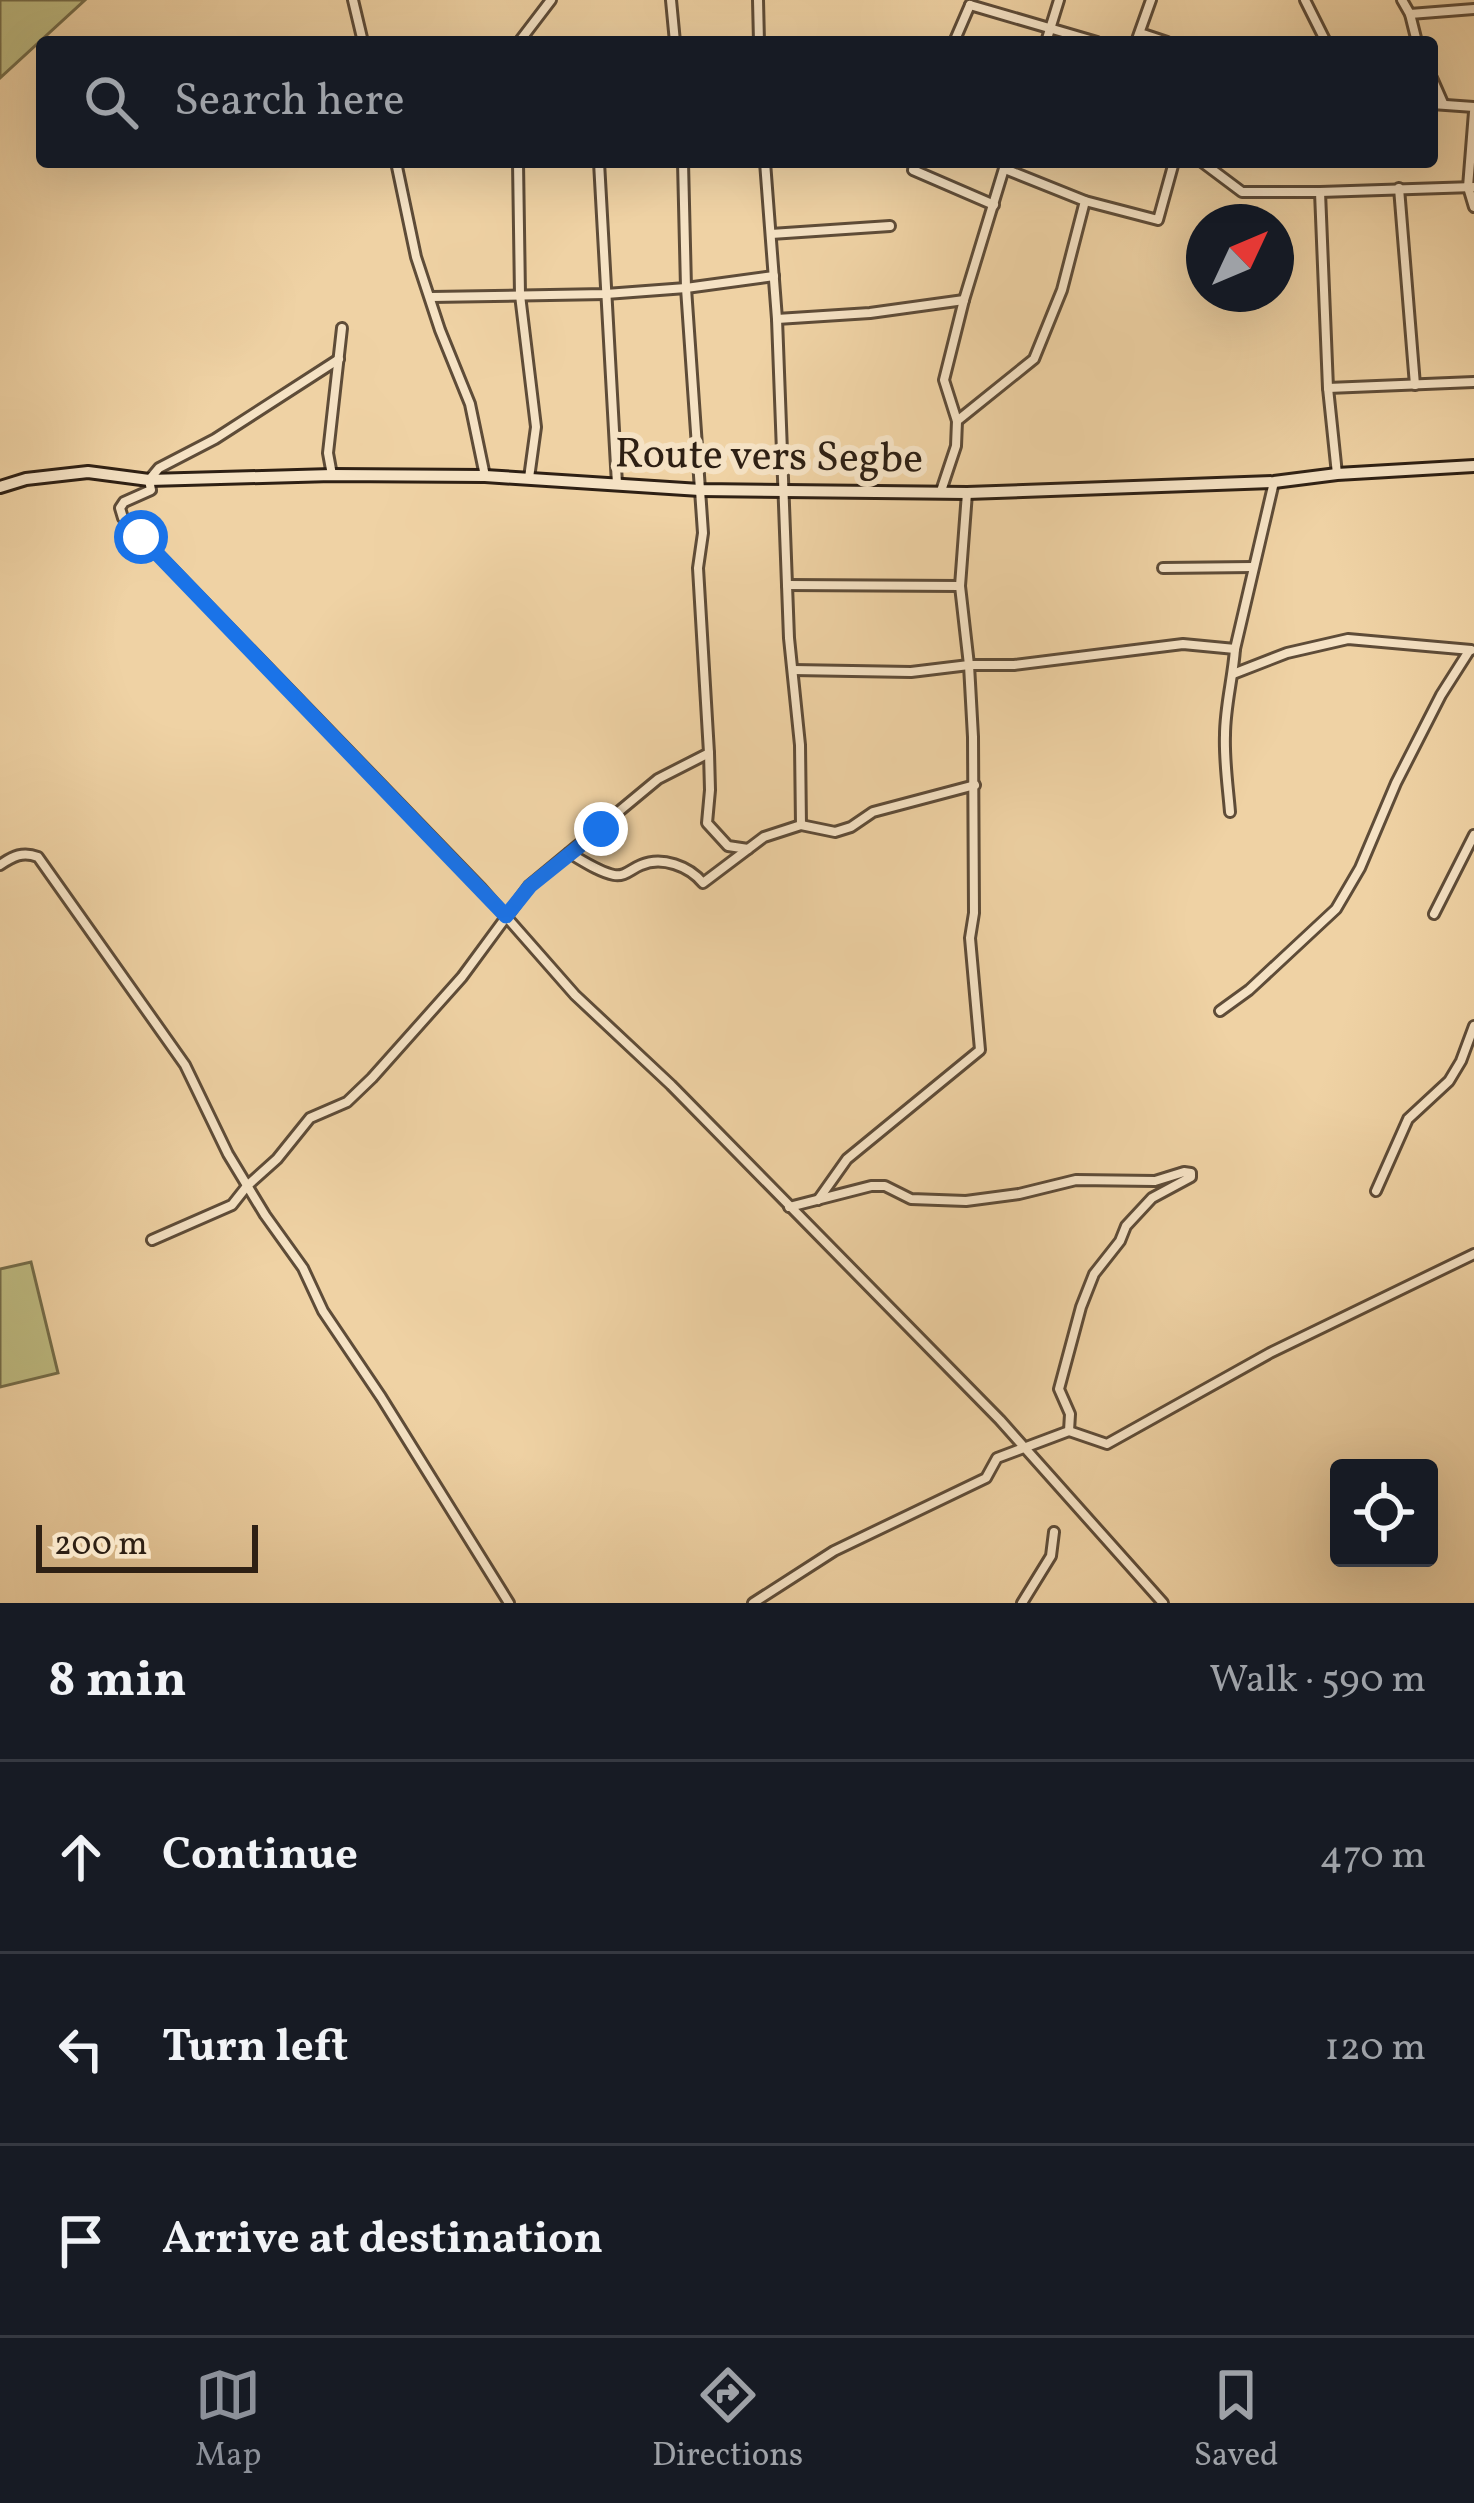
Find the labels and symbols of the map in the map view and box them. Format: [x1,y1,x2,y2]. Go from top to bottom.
north arrow [1186,204,1294,312]
street label: Route vers Segbe [614,426,924,491]
route start [114,510,168,564]
route end [574,802,628,856]
scale bar [36,1519,258,1572]

